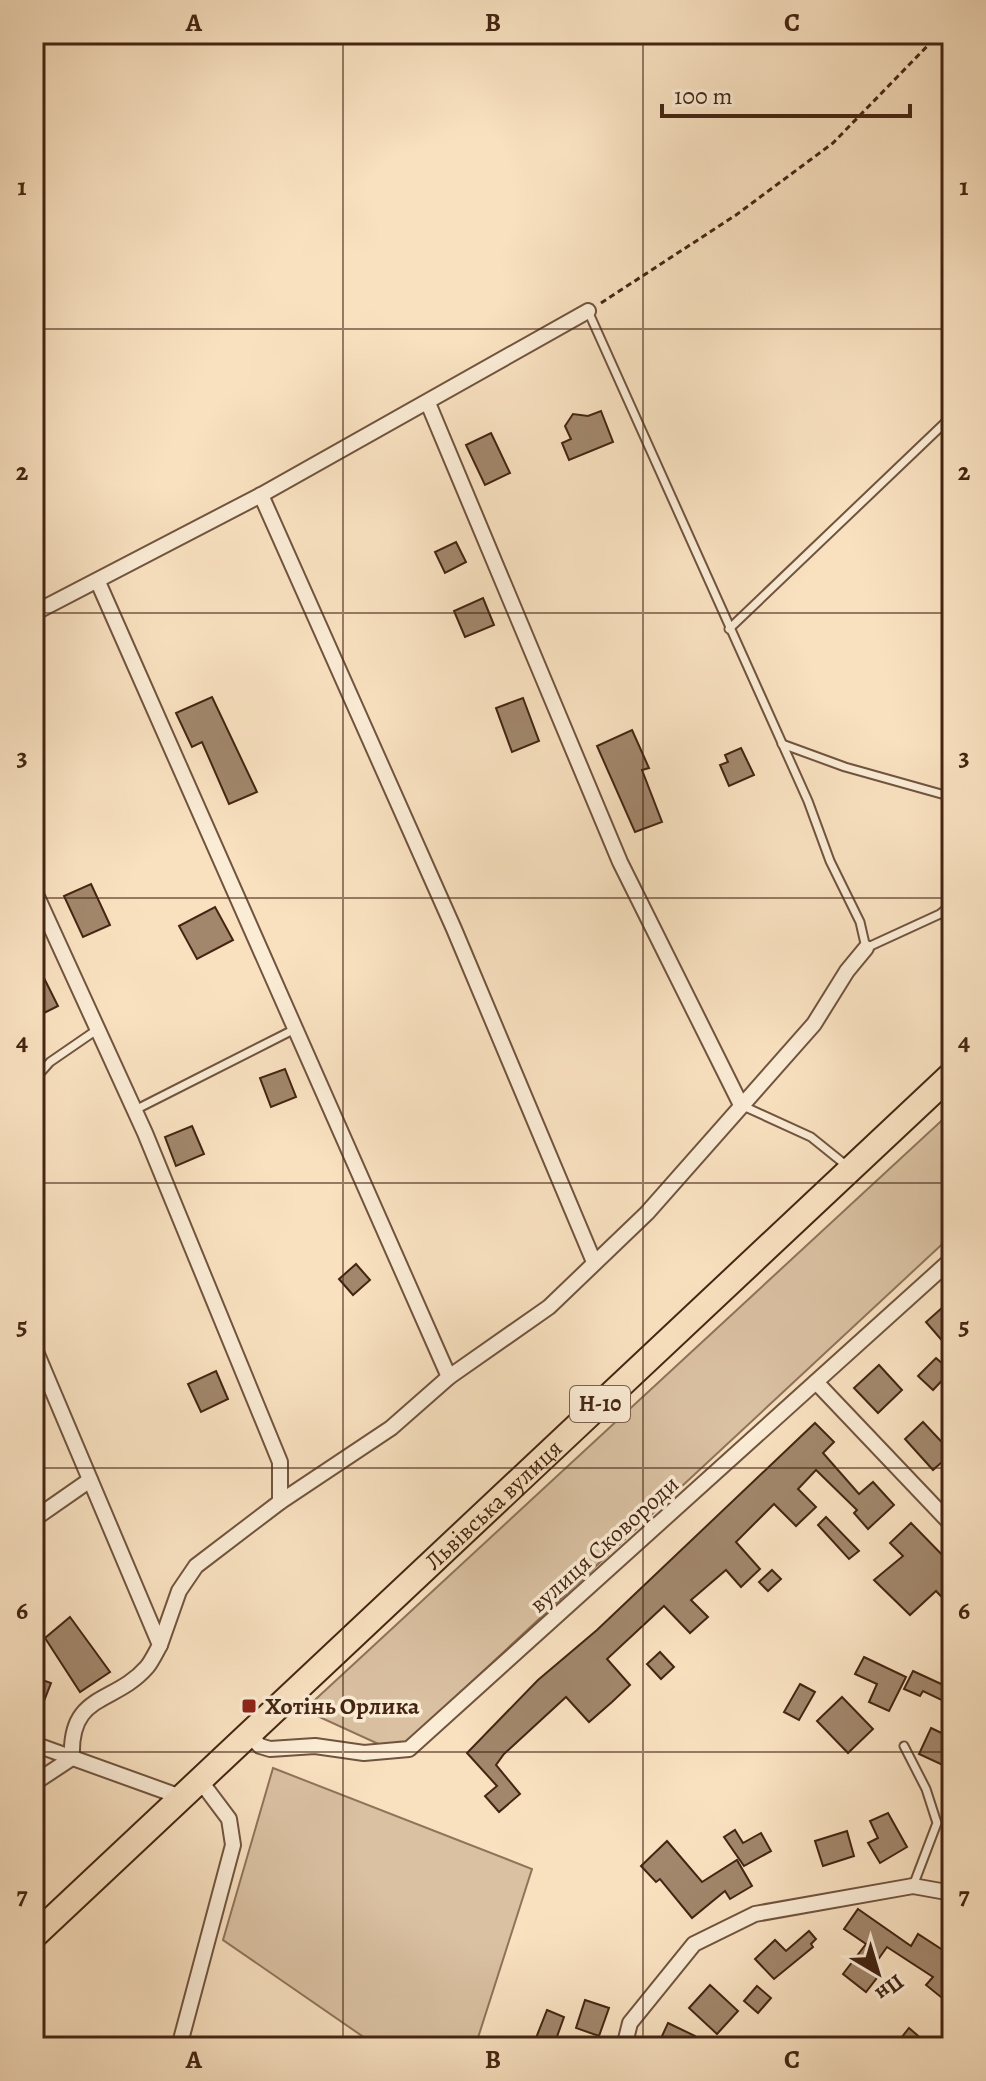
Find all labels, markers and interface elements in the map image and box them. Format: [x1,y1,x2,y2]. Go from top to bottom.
text: A [185,5,203,40]
text: B [485,5,501,40]
text: C [784,5,800,40]
scale bar [662,68,910,118]
text: 100 m [674,80,733,112]
text: 1 [17,169,27,204]
text: 1 [959,169,969,204]
text: 2 [16,454,29,489]
text: 2 [958,454,971,489]
text: 3 [16,739,28,774]
text: 3 [958,739,970,774]
text: 4 [16,1024,28,1059]
text: 4 [958,1024,970,1059]
text: 5 [16,1308,28,1343]
text: 5 [958,1308,970,1343]
road number: Н-10 [570,1386,630,1422]
street label: Львівська вулиця [418,1432,569,1577]
street label: вулиця Сковороди [522,1468,686,1620]
text: 6 [16,1593,28,1628]
text: 6 [958,1593,970,1628]
place label: Хотінь Орлика [265,1690,420,1722]
marker: Хотінь Орлика [240,1697,258,1715]
text: 7 [16,1878,28,1913]
text: 7 [958,1878,970,1913]
north arrow [838,1933,918,2013]
text: Пн [869,1967,910,2009]
text: A [185,2042,203,2077]
text: B [485,2042,501,2077]
text: C [784,2042,800,2077]

